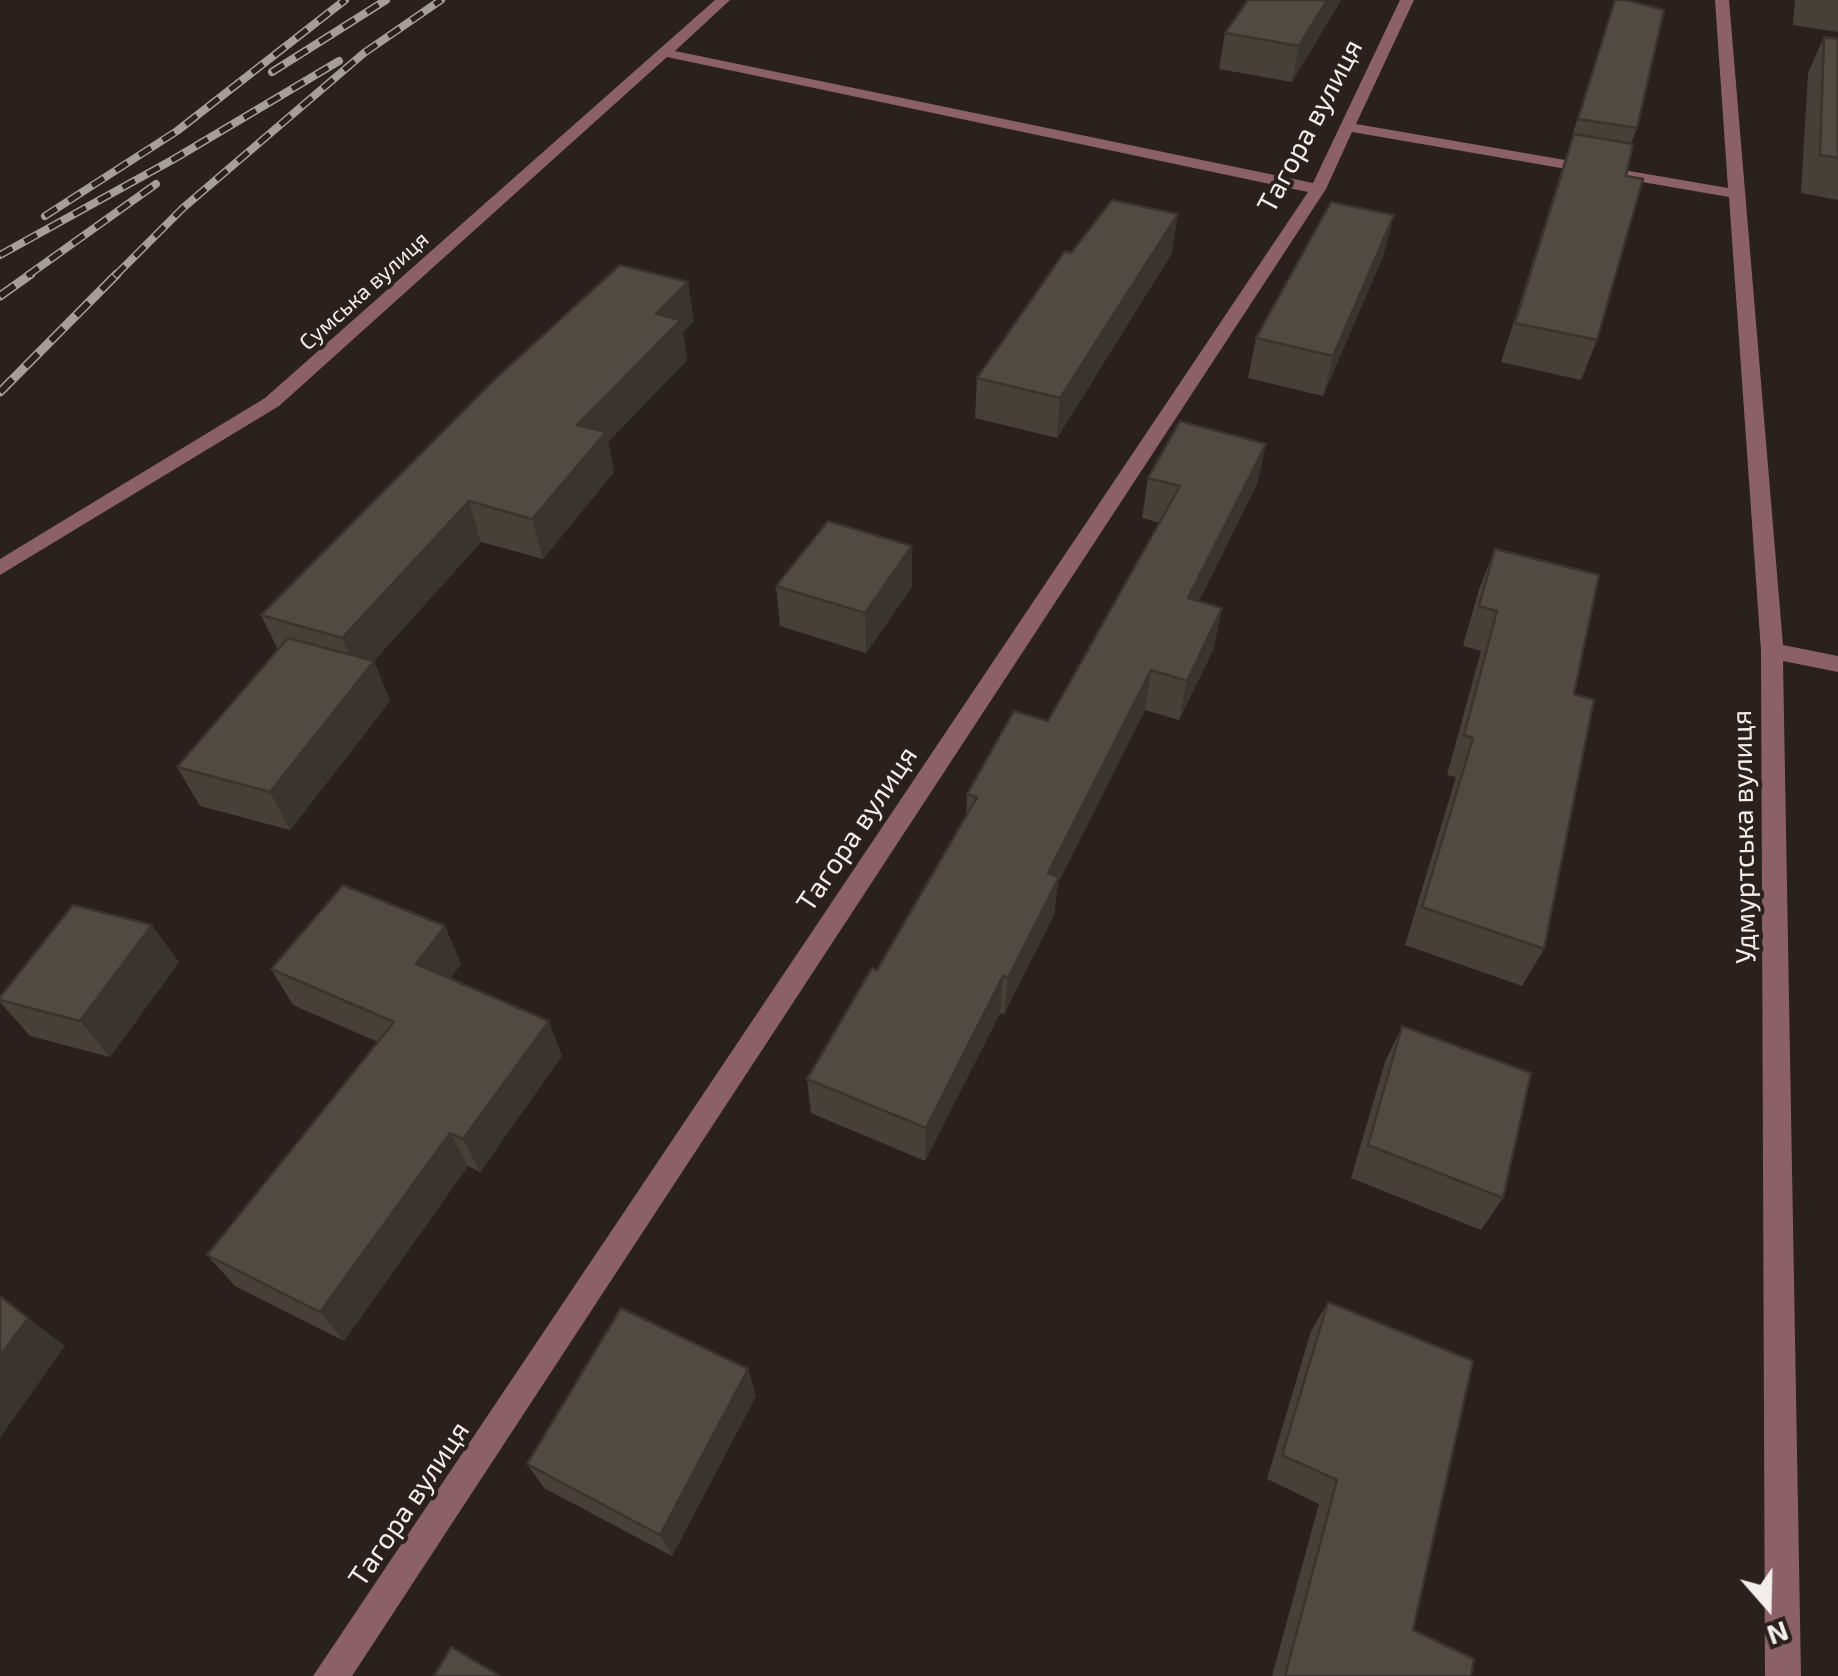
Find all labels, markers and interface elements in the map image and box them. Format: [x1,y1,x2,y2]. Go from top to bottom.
street label: Тагора вулиця [1250,33,1370,219]
street label: Сумська вулиця [294,226,434,356]
street label: Удмуртська вулиця [1725,710,1763,964]
street label: Тагора вулиця [789,740,925,918]
street label: Тагора вулиця [341,1415,477,1593]
north arrow [1718,1556,1818,1656]
text: N [1763,1615,1794,1654]

